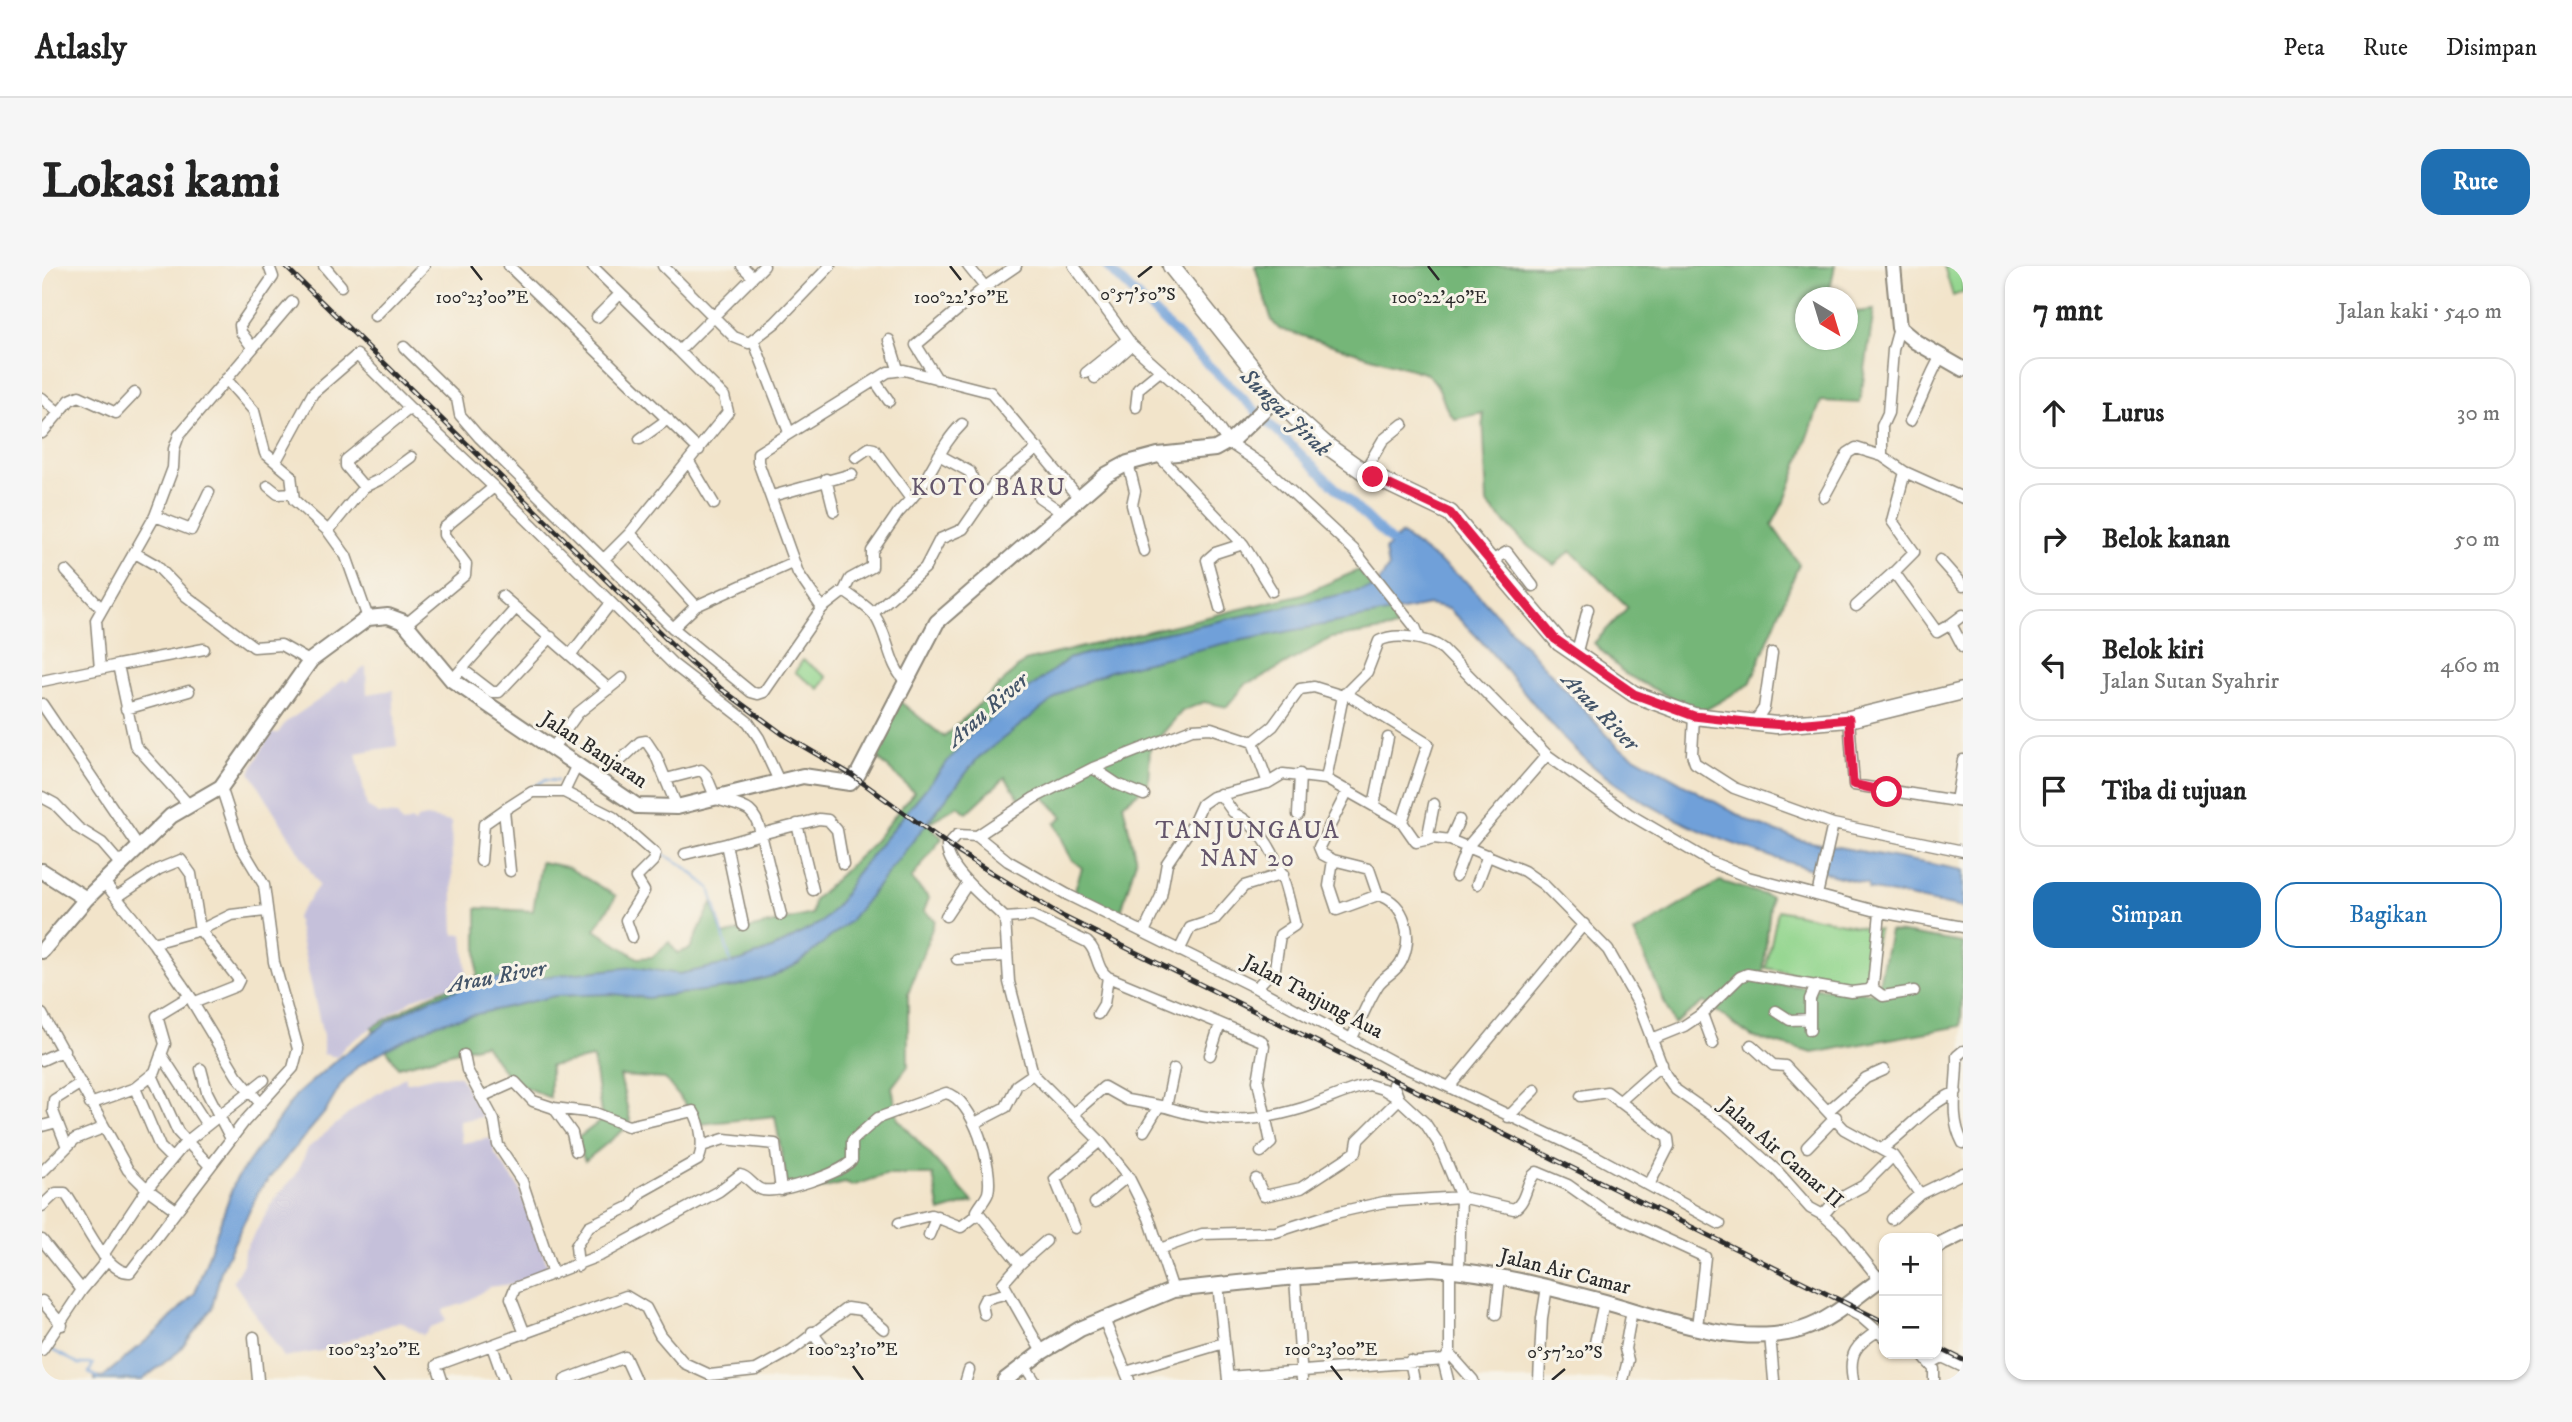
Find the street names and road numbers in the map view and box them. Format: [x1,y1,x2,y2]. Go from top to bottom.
street label: Jalan Banjaran [534,705,652,794]
street label: Jalan Tanjung Aua [1237,948,1388,1045]
street label: Jalan Air Camar II [1712,1091,1848,1214]
street label: Jalan Air Camar [1495,1243,1633,1301]

